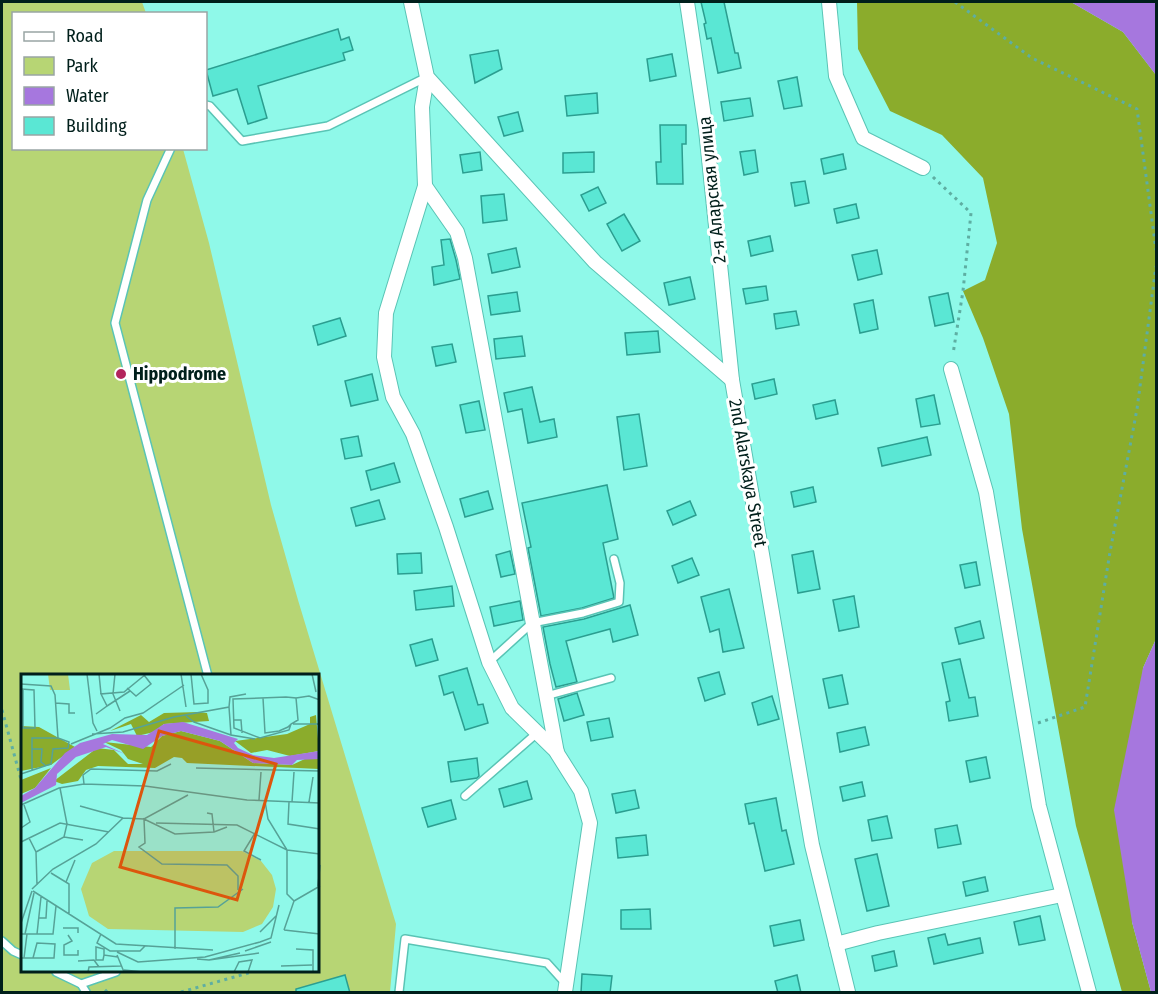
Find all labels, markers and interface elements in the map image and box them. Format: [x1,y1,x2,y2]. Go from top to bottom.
legend [12,12,207,150]
text: Road [66,25,103,47]
text: Park [66,55,99,77]
text: Water [66,85,109,107]
text: Building [66,115,127,137]
street label: 2-я Аларская улица [693,115,731,265]
place label: Hippodrome [133,363,226,385]
marker: Hippodrome [114,367,128,381]
street label: 2nd Alarskaya Street [724,397,772,549]
inset map [21,674,320,973]

